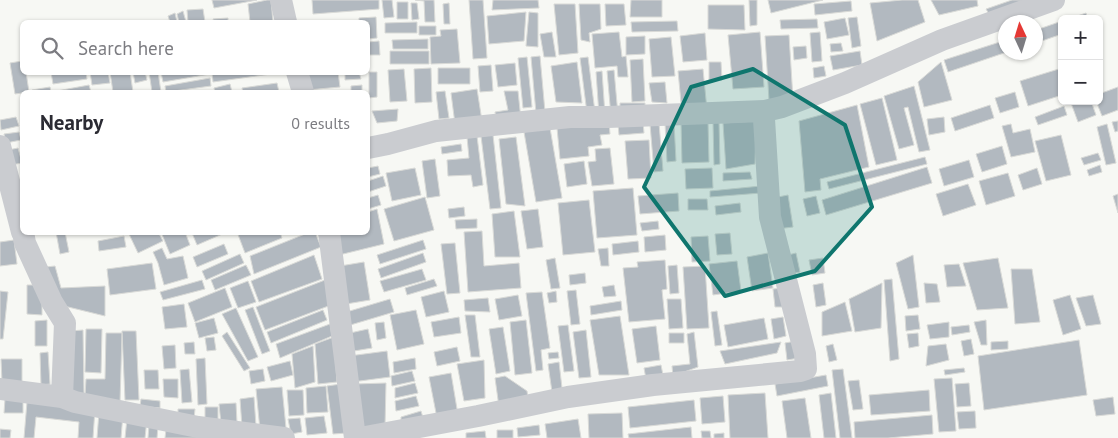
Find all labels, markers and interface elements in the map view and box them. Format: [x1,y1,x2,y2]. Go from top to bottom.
north arrow [998,15,1043,60]
map controls [1058,15,1103,105]
button: + [1058,15,1103,60]
search box [20,20,370,75]
icon: search [38,34,66,62]
text: Search here [78,36,174,60]
button: − [1058,60,1103,105]
text: Nearby [40,109,103,136]
text: 0 results [291,113,350,133]

